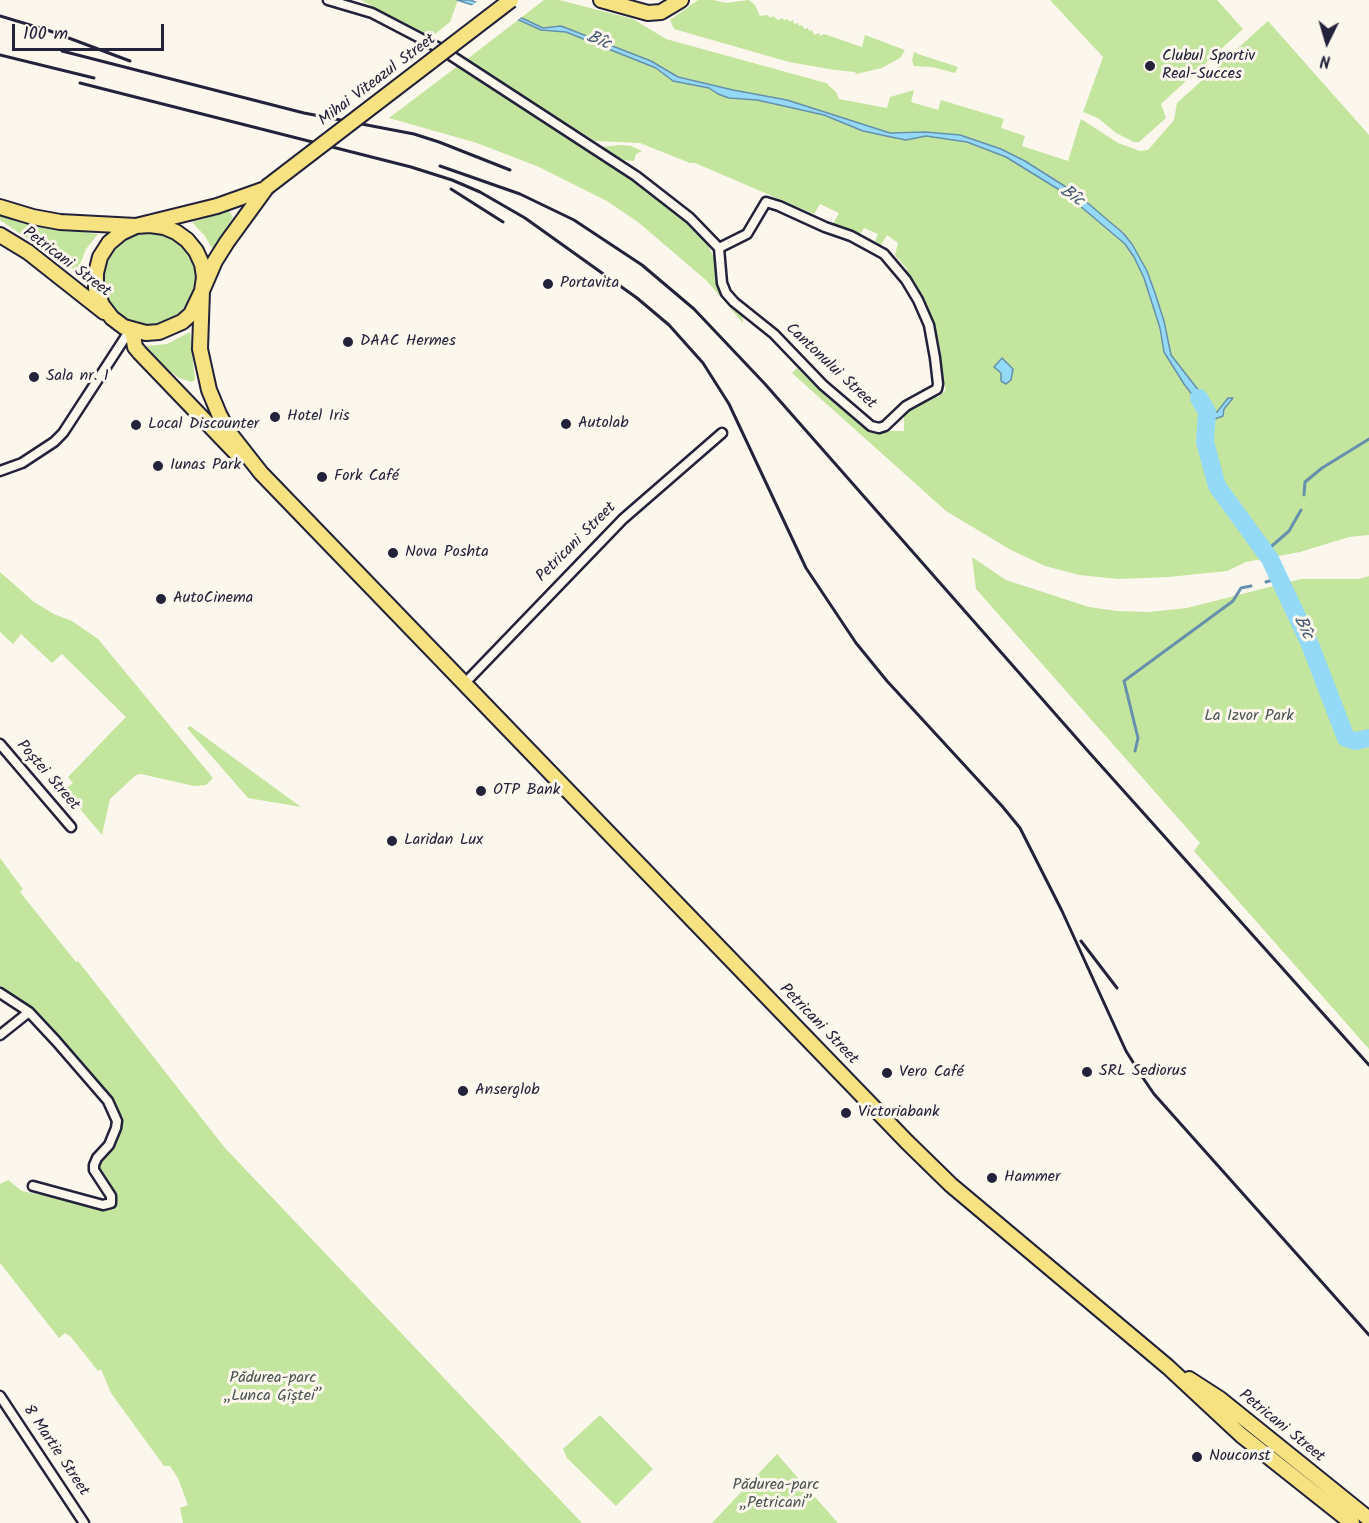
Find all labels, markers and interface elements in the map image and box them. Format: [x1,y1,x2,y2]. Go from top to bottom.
scale bar [15,12,166,50]
north arrow [1297,12,1357,72]
text: 100 m [23,20,68,49]
water label: Bîc [583,28,613,56]
street label: Mihai Viteazul Street [316,31,440,131]
place label: Clubul Sportiv Real-Succes [1162,47,1255,85]
text: N [1319,48,1332,73]
marker: Clubul Sportiv Real-Succes [1143,59,1157,73]
water label: Bîc [1055,181,1087,213]
street label: Petricani Street [18,224,114,302]
place label: Portavita [560,274,619,294]
marker: Portavita [541,277,555,291]
street label: Cantonului Street [780,320,880,414]
place label: DAAC Hermes [360,332,456,352]
marker: DAAC Hermes [341,335,355,349]
place label: Sala nr. 1 [46,367,109,387]
marker: Sala nr. 1 [27,370,41,384]
place label: Hotel Iris [287,407,350,427]
marker: Hotel Iris [268,410,282,424]
place label: Autolab [578,414,629,434]
place label: Local Discounter [148,415,259,435]
marker: Autolab [559,417,573,431]
marker: Local Discounter [129,418,143,432]
place label: Iunas Park [170,456,241,476]
marker: Iunas Park [151,459,165,473]
place label: Fork Café [334,467,399,487]
marker: Fork Café [315,470,329,484]
street label: Petricani Street [533,499,621,587]
place label: Nova Poshta [405,543,489,563]
marker: Nova Poshta [386,546,400,560]
place label: AutoCinema [173,589,253,609]
marker: AutoCinema [154,592,168,606]
water label: Bîc [1287,613,1317,643]
park label: La Izvor Park [1204,707,1294,727]
street label: Poștei Street [11,737,83,815]
place label: OTP Bank [493,781,560,801]
marker: OTP Bank [474,784,488,798]
place label: Laridan Lux [404,831,483,851]
marker: Laridan Lux [385,834,399,848]
street label: Petricani Street [775,981,861,1069]
place label: SRL Sediorus [1099,1062,1187,1082]
place label: Vero Café [899,1063,964,1083]
marker: SRL Sediorus [1080,1065,1094,1079]
marker: Vero Café [880,1066,894,1080]
place label: Anserglob [475,1081,540,1101]
marker: Anserglob [456,1084,470,1098]
place label: Victoriabank [858,1103,939,1123]
marker: Victoriabank [839,1106,853,1120]
place label: Hammer [1004,1168,1060,1188]
marker: Hammer [985,1171,999,1185]
park label: Pădurea-parc „Lunca Gîștei” [223,1369,323,1407]
street label: Petricani Street [1234,1386,1328,1468]
street label: 8 Martie Street [17,1402,93,1500]
place label: Nouconst [1209,1447,1271,1467]
marker: Nouconst [1190,1450,1204,1464]
park label: Pădurea-parc „Petricani” [733,1476,819,1514]

